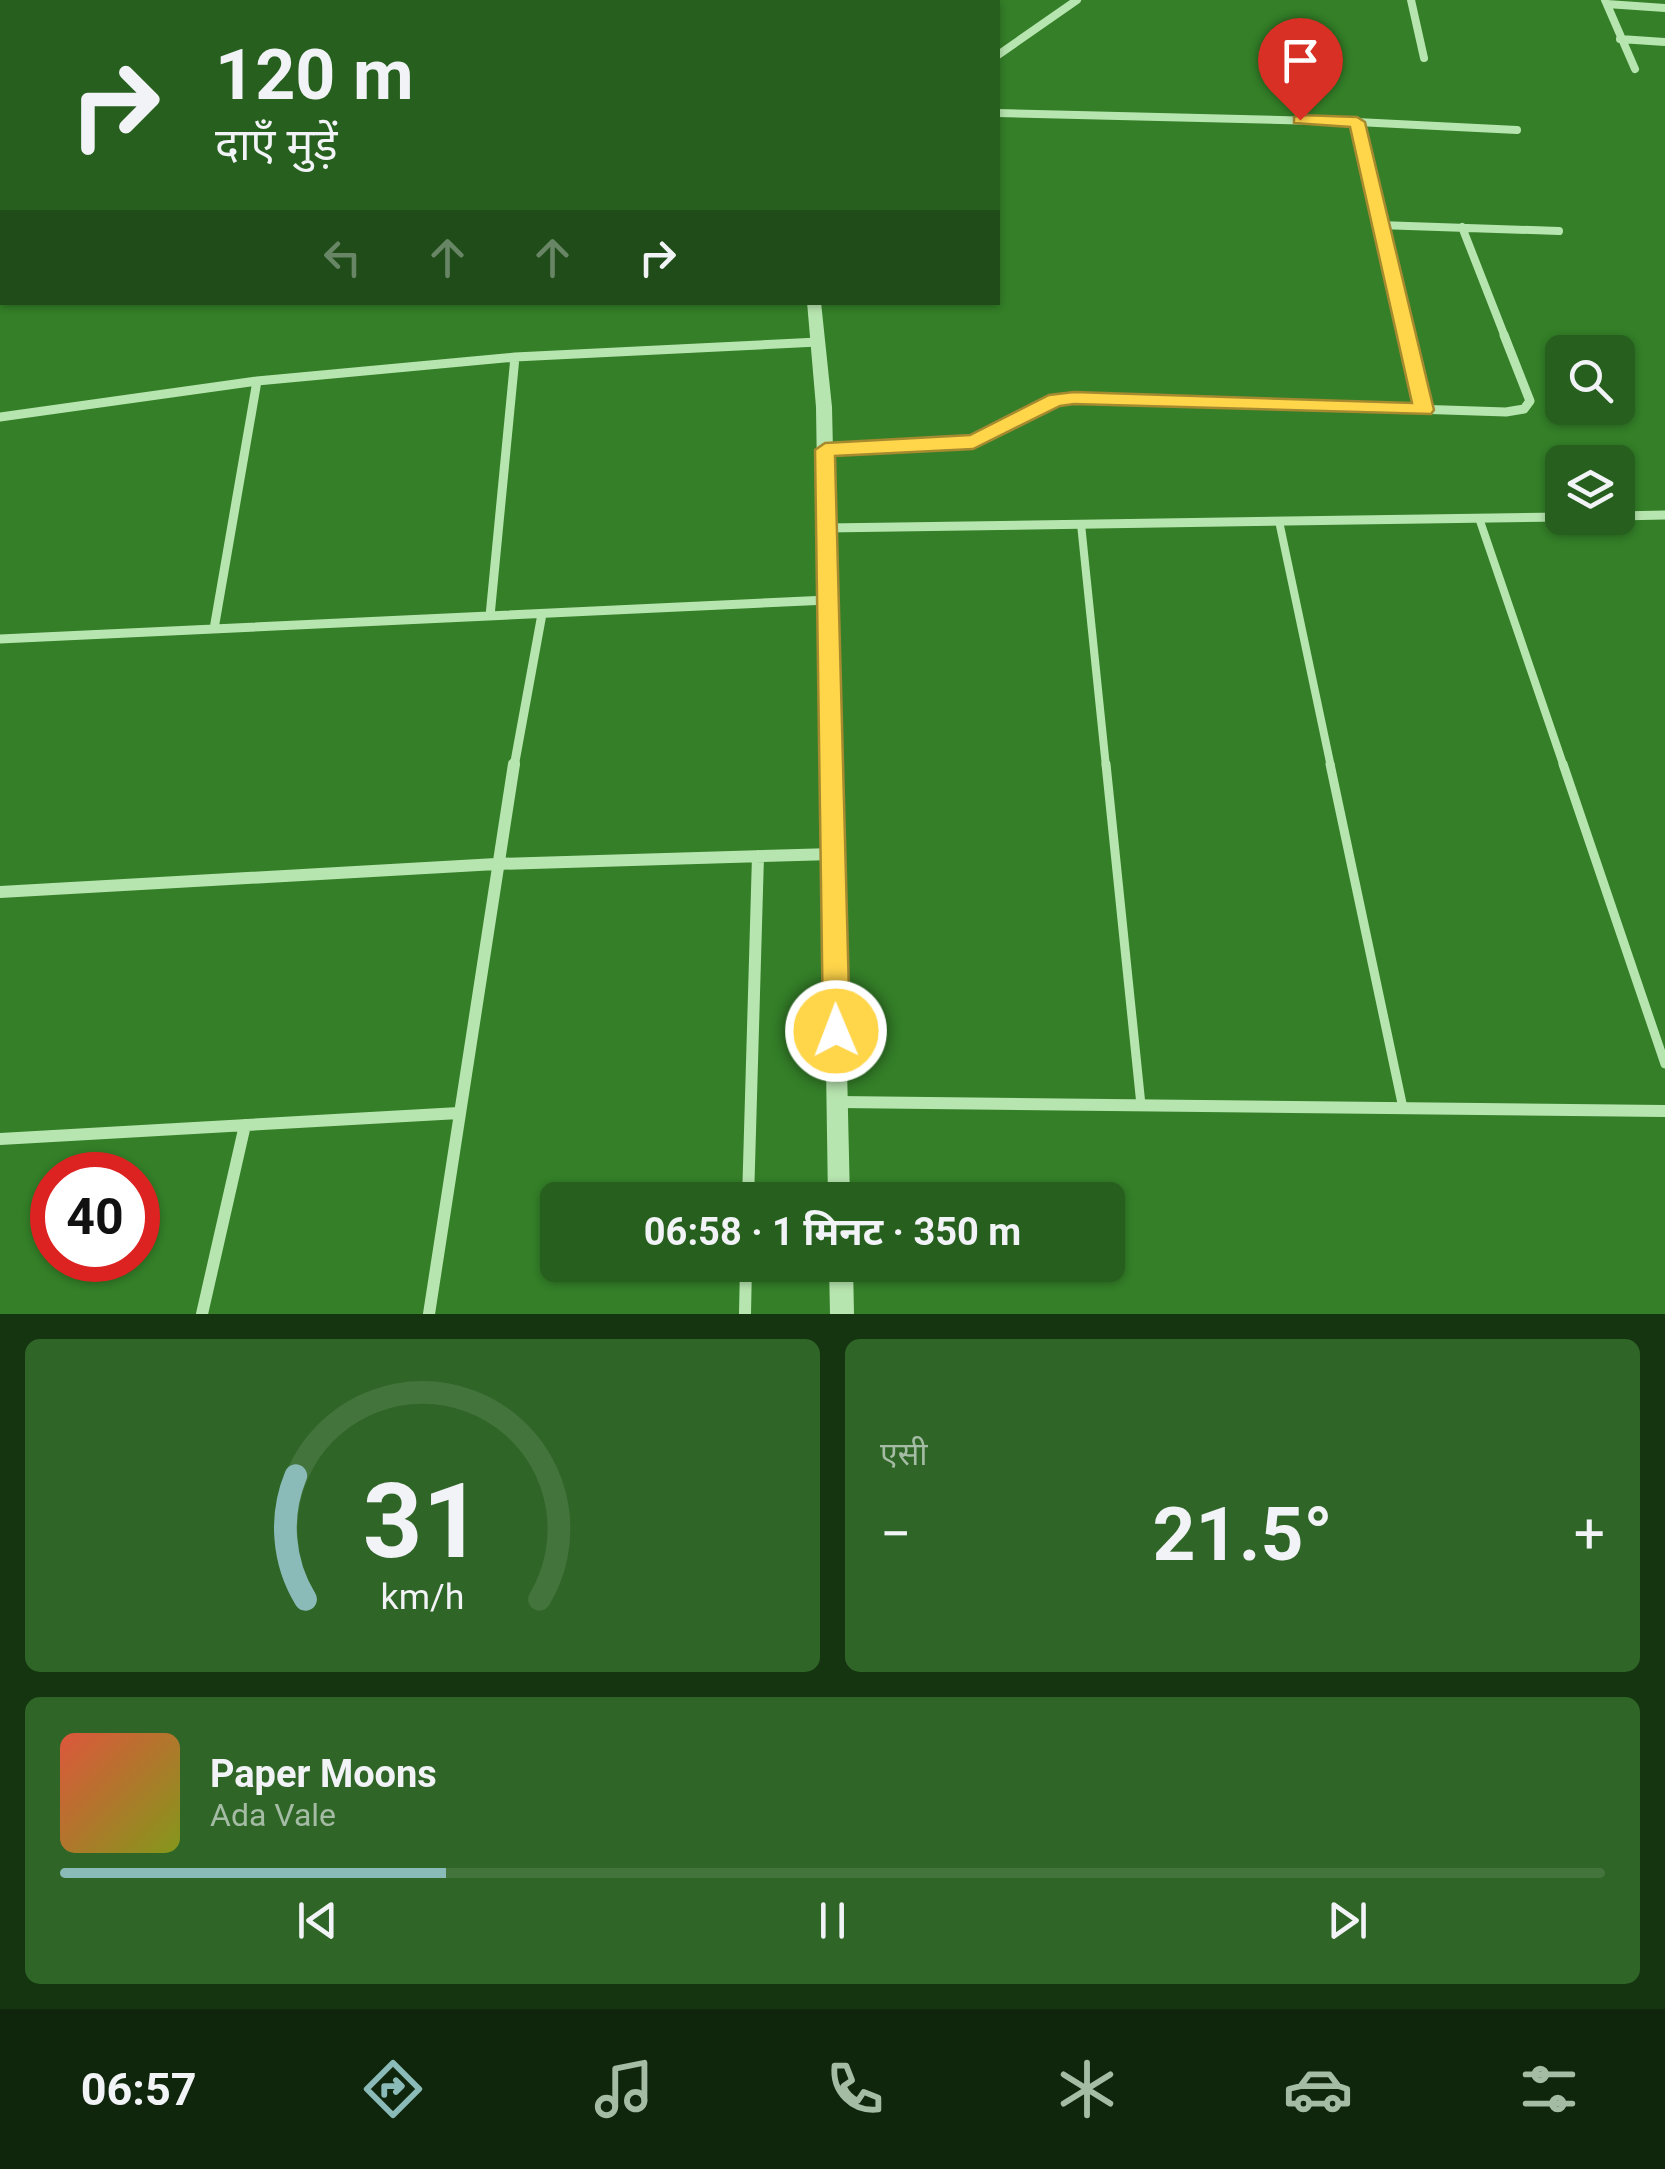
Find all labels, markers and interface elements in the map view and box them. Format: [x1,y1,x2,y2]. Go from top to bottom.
pin [1258,18,1343,121]
icon: arrive [1273,33,1328,88]
text: 120 m [215,34,414,116]
icon: right [50,40,180,170]
text: दाएँ मुड़ें [215,118,338,171]
icon: left [315,230,370,285]
icon: ahead [420,230,475,285]
icon: ahead [525,230,580,285]
icon: right [630,230,685,285]
map controls [1545,335,1635,535]
button: search [1545,335,1635,425]
button: layers [1545,445,1635,535]
position arrow [784,979,888,1083]
speed limit sign: 40 [30,1152,160,1282]
text: 06:58 · 1 मिनट · 350 m [644,1210,1021,1254]
text: एसी [880,1435,928,1473]
text: 31 [363,1461,482,1582]
text: 21.5° [1153,1490,1333,1578]
text: − [880,1502,911,1566]
text: + [1574,1502,1605,1566]
text: km/h [381,1576,464,1618]
text: Paper Moons [210,1752,437,1796]
text: Ada Vale [210,1796,336,1834]
icon: previous [290,1893,345,1948]
icon: pause [805,1893,860,1948]
icon: next [1320,1893,1375,1948]
icon: directions [358,2054,428,2124]
icon: music [589,2054,659,2124]
icon: phone [820,2054,890,2124]
icon: climate [1052,2054,1122,2124]
icon: car [1283,2054,1353,2124]
icon: filters [1514,2054,1584,2124]
text: 06:57 [81,2063,197,2116]

